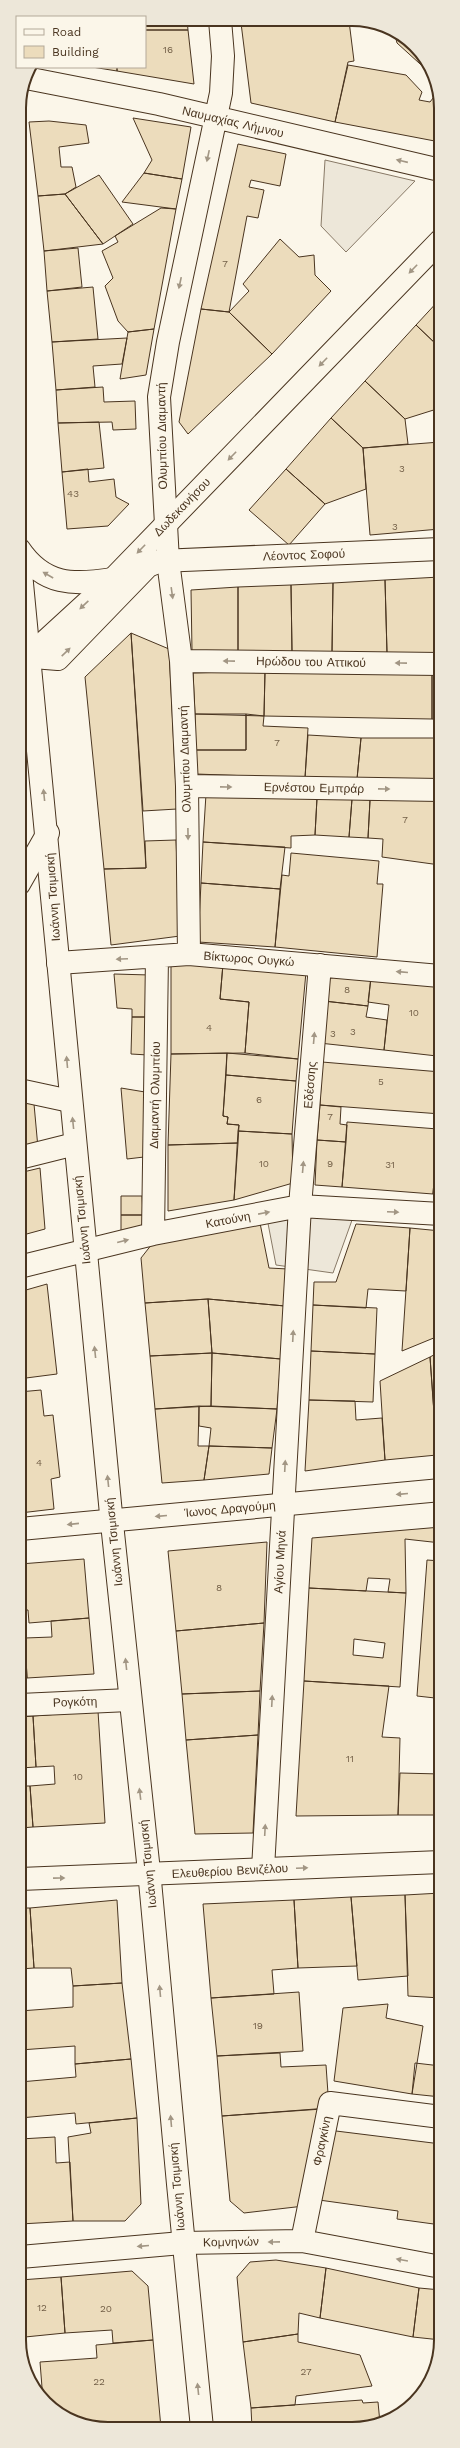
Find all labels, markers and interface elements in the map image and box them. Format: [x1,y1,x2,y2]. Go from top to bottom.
legend [16,16,146,68]
text: Road [52,25,81,39]
house number: 16 [163,44,173,55]
text: Building [52,45,99,59]
street label: Ναυμαχίας Λήμνου [181,104,285,140]
one-way arrow [204,150,210,162]
one-way arrow [396,158,409,164]
house number: 7 [222,258,228,269]
one-way arrow [408,264,418,274]
one-way arrow [177,277,183,289]
one-way arrow [318,357,328,367]
street label: Ολυμπίου Διαμαντή [154,382,170,490]
one-way arrow [227,451,237,461]
house number: 3 [399,463,405,474]
street label: Δωδεκανήσου [151,475,213,539]
house number: 43 [67,488,79,499]
house number: 3 [392,521,398,532]
one-way arrow [137,544,146,554]
street label: Λέοντος Σοφού [263,547,345,563]
one-way arrow [42,572,54,579]
one-way arrow [169,587,175,599]
one-way arrow [79,600,89,610]
one-way arrow [61,648,70,657]
street label: Ηρώδου του Αττικού [256,654,366,670]
one-way arrow [222,658,235,664]
one-way arrow [394,660,407,666]
street label: Ολυμπίου Διαμαντή [176,705,194,813]
house number: 7 [274,737,280,748]
street label: Ερνέστου Εμπράρ [264,780,364,796]
one-way arrow [220,783,232,790]
one-way arrow [378,786,391,792]
one-way arrow [41,789,47,801]
house number: 7 [402,814,408,825]
one-way arrow [185,828,191,841]
street label: Ιωάννη Τσιμισκή [43,852,63,942]
street label: Βίκτωρος Ουγκώ [203,949,295,969]
one-way arrow [116,955,128,962]
one-way arrow [396,969,408,975]
house number: 8 [344,984,350,995]
house number: 10 [409,1007,419,1018]
house number: 4 [206,1022,212,1033]
house number: 3 [350,1026,356,1037]
house number: 3 [330,1028,336,1039]
one-way arrow [311,1032,318,1044]
street label: Διαμαντή Ολυμπίου [147,1041,163,1149]
one-way arrow [64,1056,70,1069]
street label: Εδέσσης [301,1061,319,1109]
house number: 5 [378,1076,384,1087]
house number: 6 [256,1094,262,1105]
house number: 7 [327,1111,333,1122]
one-way arrow [69,1117,76,1129]
house number: 10 [259,1158,269,1169]
house number: 9 [327,1158,333,1169]
house number: 31 [385,1159,395,1170]
one-way arrow [300,1161,307,1173]
street label: Ιωάννη Τσιμισκή [70,1175,94,1265]
one-way arrow [387,1208,399,1215]
street label: Κατούνη [204,1209,252,1231]
one-way arrow [258,1210,270,1216]
one-way arrow [117,1238,129,1244]
one-way arrow [289,1330,296,1342]
one-way arrow [92,1346,98,1358]
house number: 4 [36,1457,42,1468]
one-way arrow [282,1460,289,1472]
one-way arrow [104,1475,111,1487]
one-way arrow [396,1491,408,1497]
street label: Ιωάννη Τσιμισκή [102,1497,126,1587]
street label: Ίωνος Δραγούμη [183,1498,276,1520]
one-way arrow [155,1512,167,1519]
one-way arrow [67,1521,79,1527]
street label: Αγίου Μηνά [271,1530,289,1594]
house number: 8 [216,1582,222,1593]
one-way arrow [123,1658,129,1670]
street label: Ρογκότη [53,1694,97,1710]
one-way arrow [269,1695,276,1707]
house number: 11 [346,1753,354,1764]
house number: 10 [73,1771,83,1782]
one-way arrow [137,1788,143,1800]
street label: Ιωάννη Τσιμισκή [136,1819,160,1909]
one-way arrow [262,1824,269,1836]
street label: Ελευθερίου Βενιζέλου [171,1861,289,1881]
one-way arrow [296,1865,309,1871]
one-way arrow [53,1874,65,1881]
one-way arrow [156,1985,163,1997]
house number: 19 [253,2020,263,2031]
one-way arrow [168,2115,175,2127]
street label: Φραγκίνη [310,2115,334,2167]
street label: Ιωάννη Τσιμισκή [166,2142,188,2232]
street label: Κομνηνών [203,2235,259,2249]
one-way arrow [267,2239,280,2245]
one-way arrow [137,2243,150,2250]
one-way arrow [396,2257,409,2263]
house number: 12 [37,2302,47,2313]
house number: 20 [100,2303,112,2314]
house number: 27 [300,2366,312,2377]
house number: 22 [93,2376,105,2387]
one-way arrow [195,2383,201,2395]

